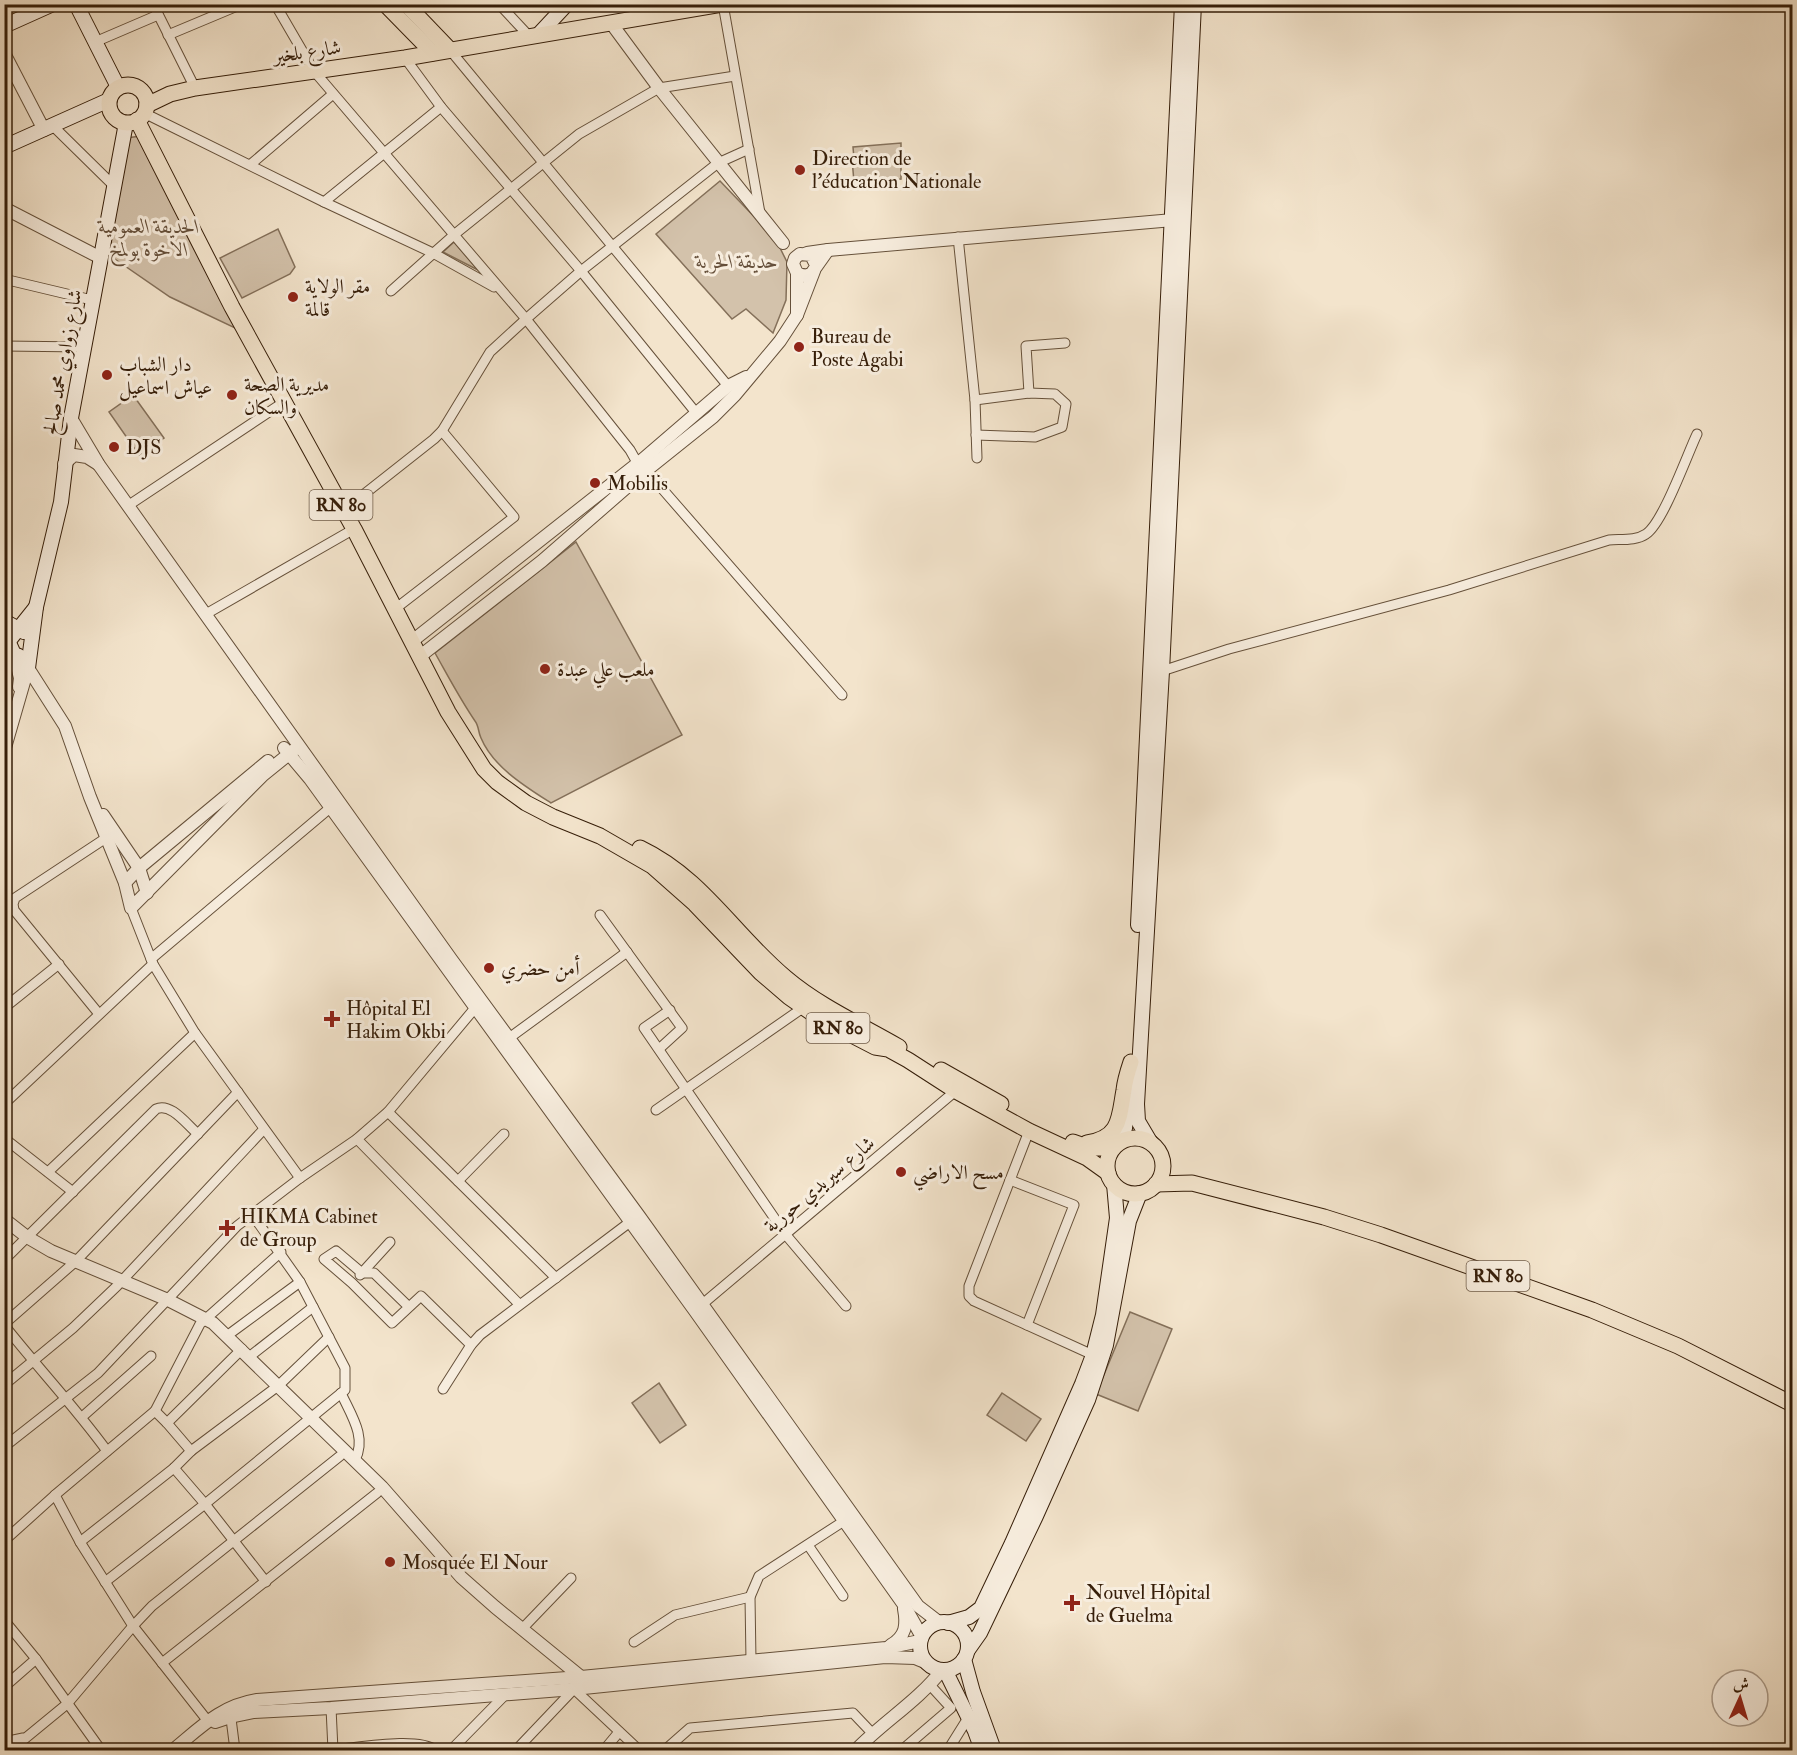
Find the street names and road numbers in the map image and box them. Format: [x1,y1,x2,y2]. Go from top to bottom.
street label: شارع بلخير [270,34,343,74]
street label: شارع زواوي محمد صالح [37,287,93,438]
road number: RN 80 [310,490,372,520]
road number: RN 80 [806,1013,870,1043]
street label: شارع سيريدي حورية [759,1131,883,1242]
road number: RN 80 [1466,1261,1530,1291]

